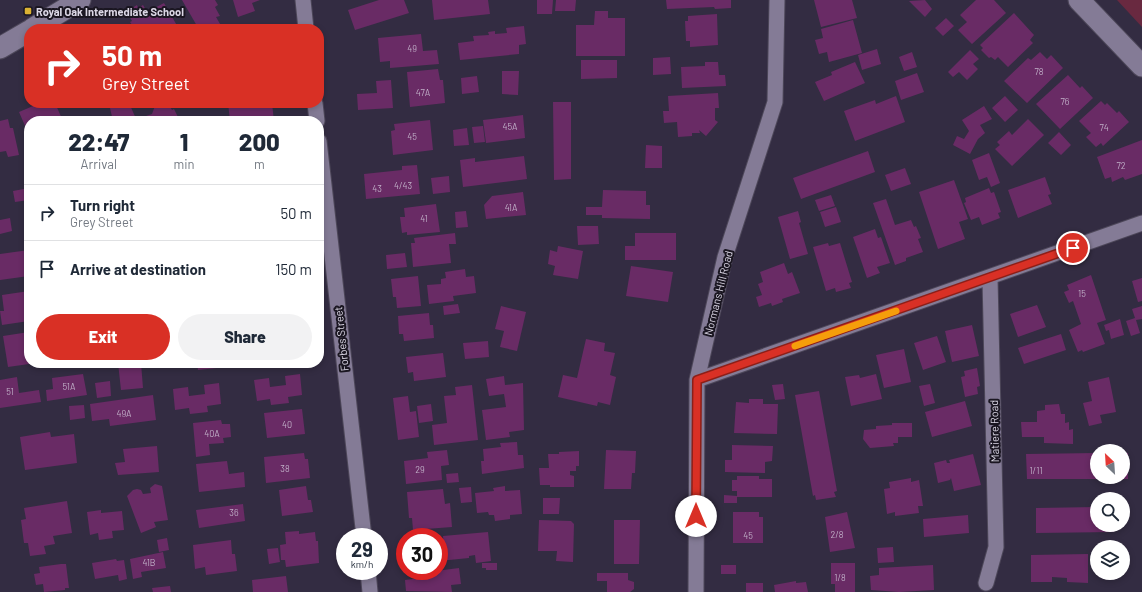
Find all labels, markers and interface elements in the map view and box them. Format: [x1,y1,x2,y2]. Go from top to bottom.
place label: Royal Oak Intermediate School [36,5,184,18]
marker: Royal Oak Intermediate School [23,6,33,16]
text: 50 m [102,38,162,72]
icon: right [36,40,88,92]
house number: 49 [407,43,417,54]
house number: 78 [1035,66,1044,77]
text: Grey Street [102,72,190,94]
house number: 47A [416,87,431,98]
house number: 76 [1061,96,1070,107]
house number: 45A [502,121,518,132]
house number: 74 [1099,122,1109,133]
text: 22:47 [68,127,129,156]
text: 1 [180,127,188,156]
text: 200 [239,127,280,156]
house number: 45 [407,131,417,142]
text: Arrival [81,156,117,172]
text: min [174,156,195,172]
text: m [254,156,265,172]
house number: 72 [1116,160,1126,171]
house number: 4/43 [394,180,412,191]
house number: 43 [372,183,382,194]
text: Turn right [70,196,135,214]
icon: right [36,202,58,224]
house number: 41A [505,202,518,213]
text: 50 m [280,204,312,222]
house number: 41 [420,213,428,224]
text: Grey Street [70,214,133,230]
pin [1056,231,1090,265]
icon: arrive [1062,237,1084,259]
street label: Normans Hill Road [701,249,735,337]
icon: arrive [36,258,58,280]
text: Arrive at destination [70,260,206,278]
text: 150 m [275,260,312,278]
house number: 15 [1078,288,1086,299]
street label: Forbes Street [331,306,351,372]
button: Exit [36,314,170,360]
button: Share [178,314,312,360]
house number: 51A [63,381,76,392]
house number: 51 [6,386,14,397]
street label: Matiere Road [987,400,1001,462]
house number: 49A [116,408,132,419]
house number: 40 [282,419,292,430]
house number: 40A [204,428,220,439]
north arrow [1090,444,1130,484]
map controls [1090,444,1130,580]
house number: 38 [280,463,290,474]
house number: 29 [415,464,425,475]
house number: 1/11 [1029,465,1043,476]
button: search [1090,492,1130,532]
position arrow [675,495,717,537]
house number: 36 [229,507,239,518]
speed limit sign: 30 [396,528,448,580]
house number: 2/8 [830,529,844,540]
house number: 45 [743,530,753,541]
text: 29 [351,537,373,561]
button: layers [1090,540,1130,580]
house number: 41B [143,557,155,568]
text: km/h [351,558,373,570]
house number: 1/8 [834,572,846,583]

